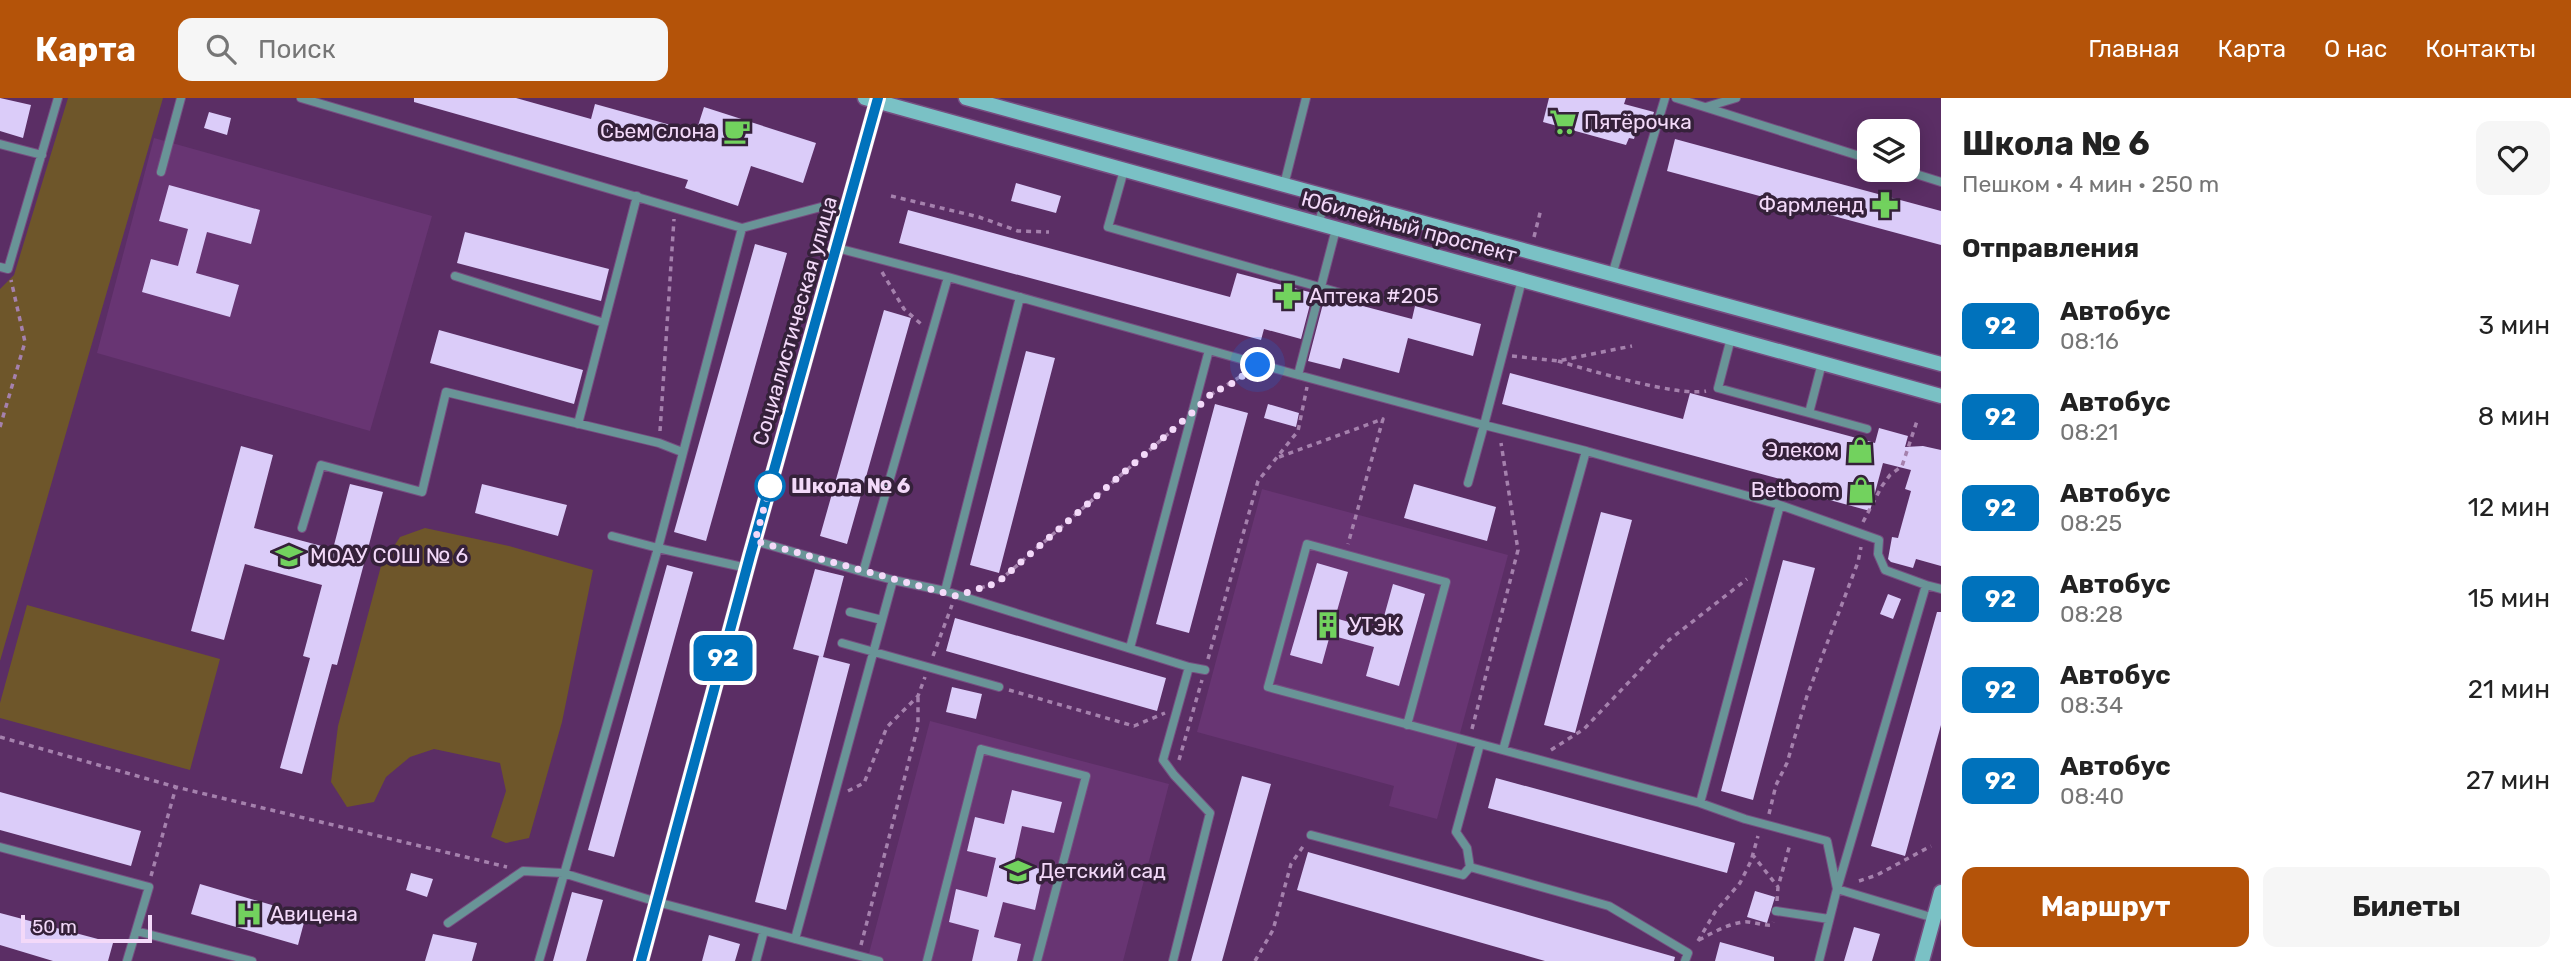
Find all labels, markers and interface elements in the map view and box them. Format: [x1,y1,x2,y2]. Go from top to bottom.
search box [178,18,668,81]
text: Карта [35,30,136,69]
icon: search [202,30,240,68]
text: Поиск [258,34,336,65]
text: Главная [2088,35,2180,63]
text: Карта [2218,35,2286,63]
text: О нас [2324,35,2387,63]
text: Контакты [2425,35,2536,63]
supermarket icon: Пятёрочка [1548,107,1578,137]
place label: Пятёрочка [1584,109,1692,134]
cafe icon: Сьем слона [722,116,752,146]
place label: Сьем слона [600,118,716,143]
map controls [1857,119,1920,182]
button: layers [1857,119,1920,182]
button: heart [2476,121,2550,195]
text: Школа № 6 [1962,124,2150,163]
text: Пешком · 4 мин · 250 m [1962,170,2219,198]
street label: Юбилейный проспект [1299,186,1520,267]
pharmacy icon: Фармленд [1870,190,1900,220]
place label: Фармленд [1758,192,1864,217]
street label: Социалистическая улица [747,193,842,448]
text: Отправления [1962,233,2139,264]
pharmacy icon: Аптека #205 [1273,281,1303,311]
place label: Аптека #205 [1309,283,1439,308]
text: Автобус [2060,296,2171,327]
text: 3 мин [2479,310,2550,341]
text: 92 [1985,312,2016,340]
text: 08:16 [2060,327,2119,355]
your location [1240,347,1275,382]
text: Автобус [2060,387,2171,418]
text: 8 мин [2478,401,2550,432]
text: 92 [1985,403,2016,431]
text: 08:21 [2060,418,2118,446]
shop icon: Элеком [1845,435,1875,465]
place label: Элеком [1765,437,1839,462]
marker: Школа № 6 [755,471,785,501]
place label: Школа № 6 [791,473,911,498]
shop icon: Betboom [1846,475,1876,505]
place label: Betboom [1751,477,1840,502]
text: Автобус [2060,478,2171,509]
text: 12 мин [2468,492,2550,523]
text: 92 [1985,494,2016,522]
text: 08:25 [2060,509,2122,537]
school or university icon: МОАУ СОШ № 6 [274,541,304,571]
place label: МОАУ СОШ № 6 [310,543,468,568]
text: Автобус [2060,569,2171,600]
text: 15 мин [2468,583,2550,614]
text: 92 [1985,585,2016,613]
text: 08:28 [2060,600,2123,628]
building icon: УТЭК [1313,610,1343,640]
place label: УТЭК [1349,612,1400,637]
line badge: 92 [692,635,754,681]
text: 92 [708,644,738,672]
text: Автобус [2060,660,2171,691]
text: 21 мин [2468,674,2550,705]
text: 92 [1985,676,2016,704]
text: 08:34 [2060,691,2123,719]
text: Автобус [2060,751,2171,782]
text: 27 мин [2466,765,2550,796]
text: 92 [1985,767,2016,795]
text: 08:40 [2060,782,2124,810]
school or university icon: Детский сад [1003,856,1033,886]
place label: Детский сад [1039,858,1166,883]
button: Маршрут [1962,867,2249,947]
button: Билеты [2263,867,2550,947]
hospital icon: Авицена [234,899,264,929]
place label: Авицена [270,901,358,926]
scale bar [21,912,152,944]
text: 50 m [32,915,77,938]

